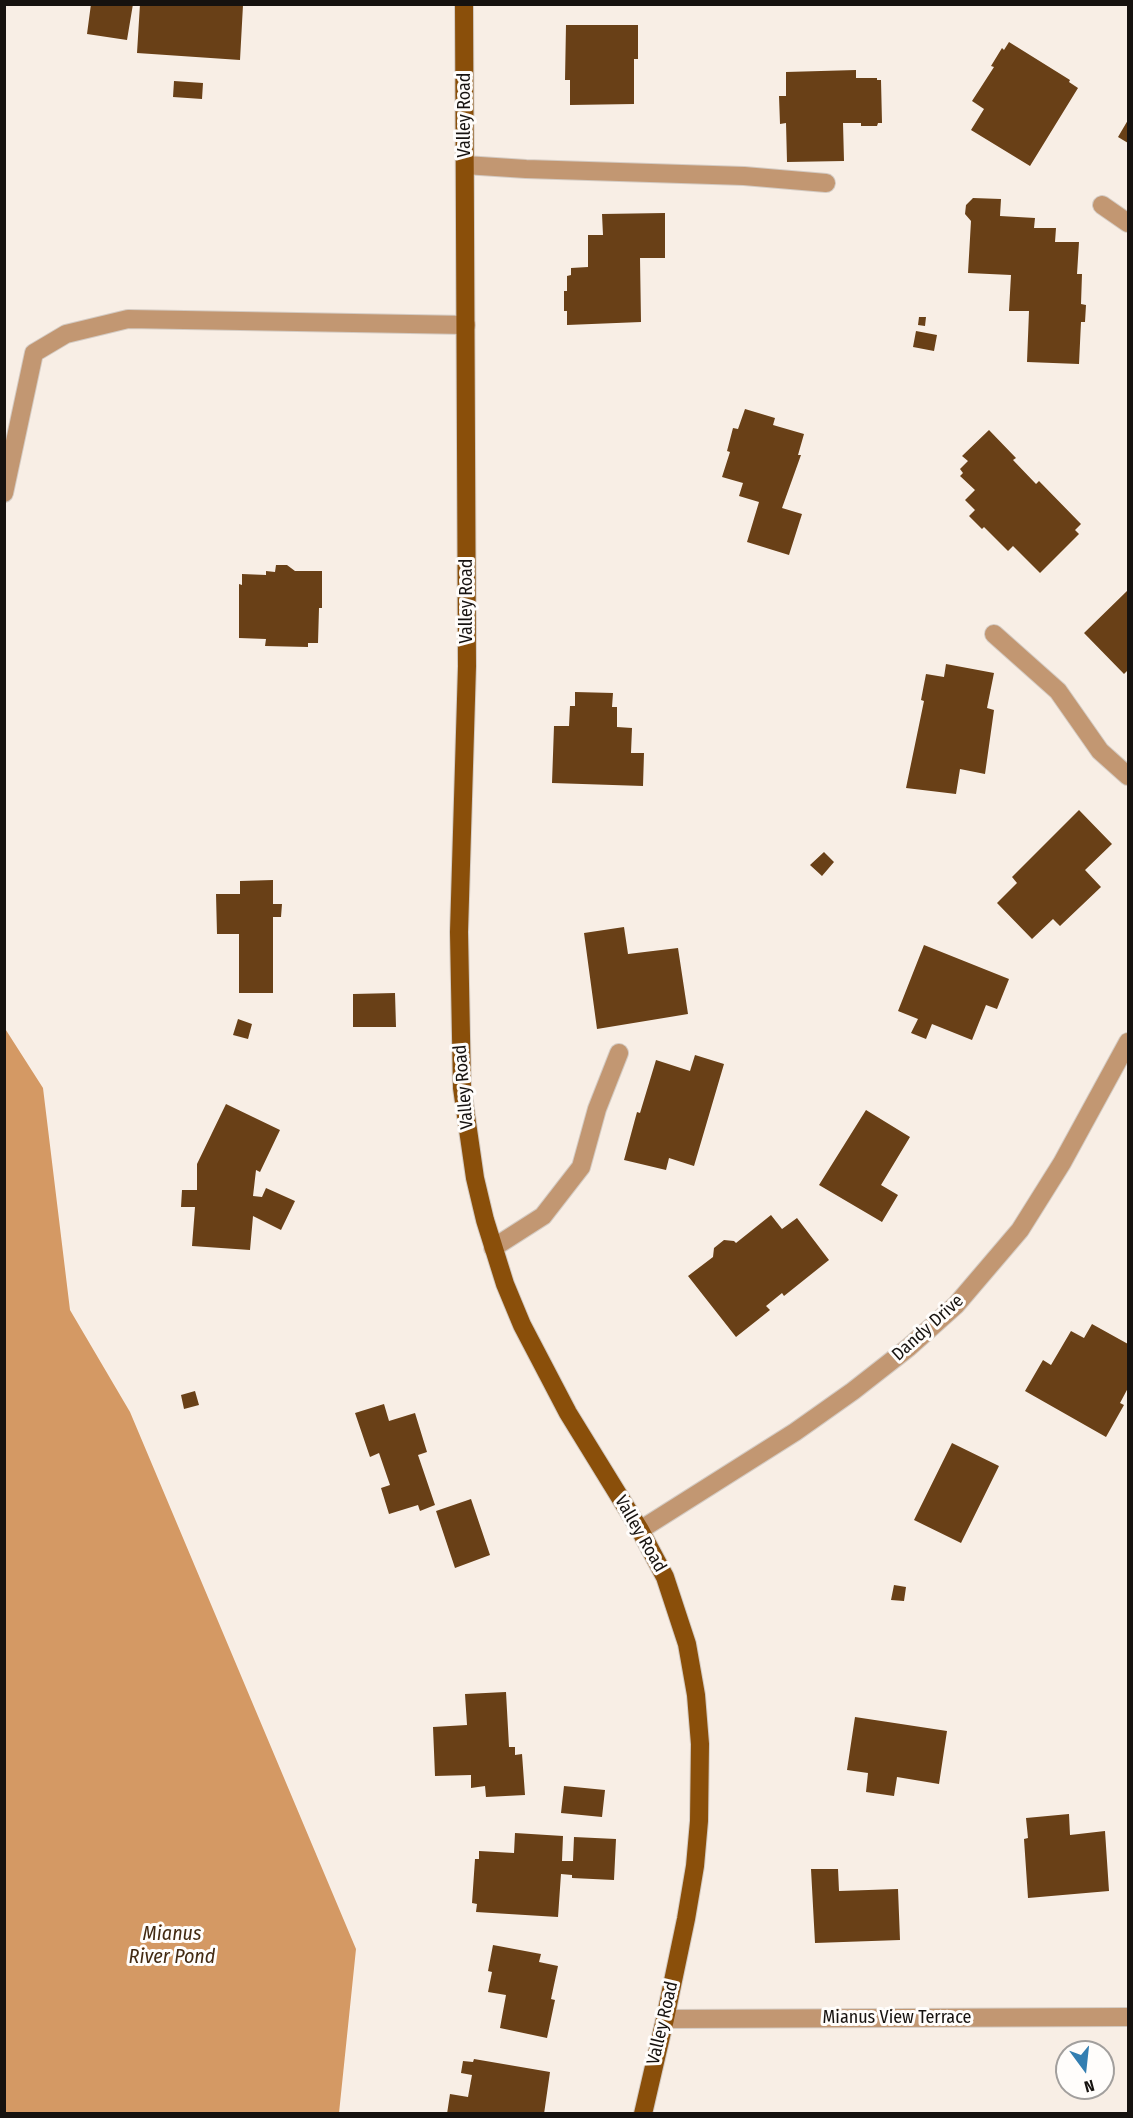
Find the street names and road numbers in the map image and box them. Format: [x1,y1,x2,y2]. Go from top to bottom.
street label: Valley Road [454,73,476,157]
street label: Valley Road [456,559,478,643]
street label: Valley Road [450,1044,478,1130]
street label: Dandy Drive [888,1290,968,1366]
street label: Valley Road [609,1492,671,1576]
street label: Valley Road [643,1979,683,2067]
street label: Mianus View Terrace [823,2007,971,2029]

